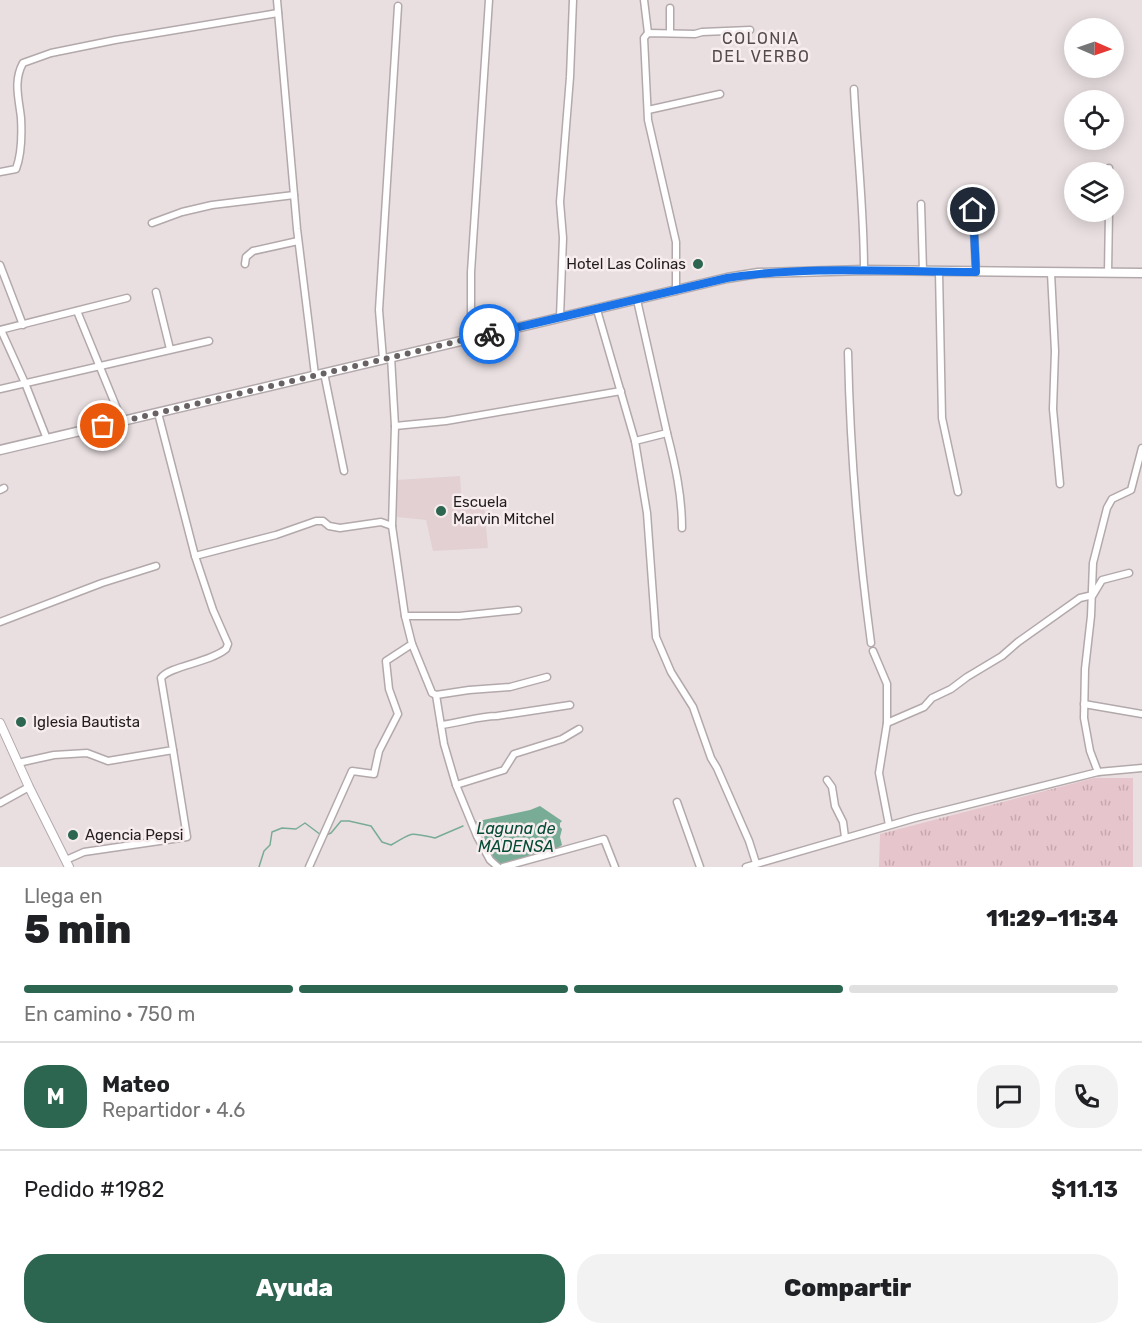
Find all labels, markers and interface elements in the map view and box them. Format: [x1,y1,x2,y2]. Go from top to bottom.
north arrow [1064,18,1124,78]
map controls [1064,18,1124,222]
district label: COLONIA DEL VERBO [712,29,810,66]
button: locate [1064,90,1124,150]
button: layers [1064,162,1124,222]
pin [947,184,998,235]
icon: home [956,193,989,226]
place label: Hotel Las Colinas [566,255,686,273]
marker: Hotel Las Colinas [691,257,705,271]
courier [459,304,519,364]
icon: bike [473,318,506,351]
pin [77,400,128,451]
icon: bag [86,409,119,442]
place label: Escuela Marvin Mitchel [453,493,554,528]
marker: Escuela Marvin Mitchel [434,504,448,518]
place label: Iglesia Bautista [33,713,140,731]
marker: Iglesia Bautista [14,715,28,729]
water label: Laguna de MADENSA [477,819,556,856]
place label: Agencia Pepsi [85,826,183,844]
marker: Agencia Pepsi [66,828,80,842]
text: Llega en [24,884,103,908]
text: 11:29–11:34 [986,905,1118,932]
text: 5 min [24,907,132,953]
text: En camino · 750 m [24,1002,195,1026]
button: chat [977,1065,1040,1128]
button: phone [1055,1065,1118,1128]
text: Mateo [102,1071,170,1098]
text: M [46,1083,65,1110]
text: Repartidor · 4.6 [102,1098,245,1122]
text: Pedido #1982 [24,1176,165,1203]
text: $11.13 [1051,1176,1118,1203]
button: Ayuda [24,1254,565,1323]
button: Compartir [577,1254,1118,1323]

